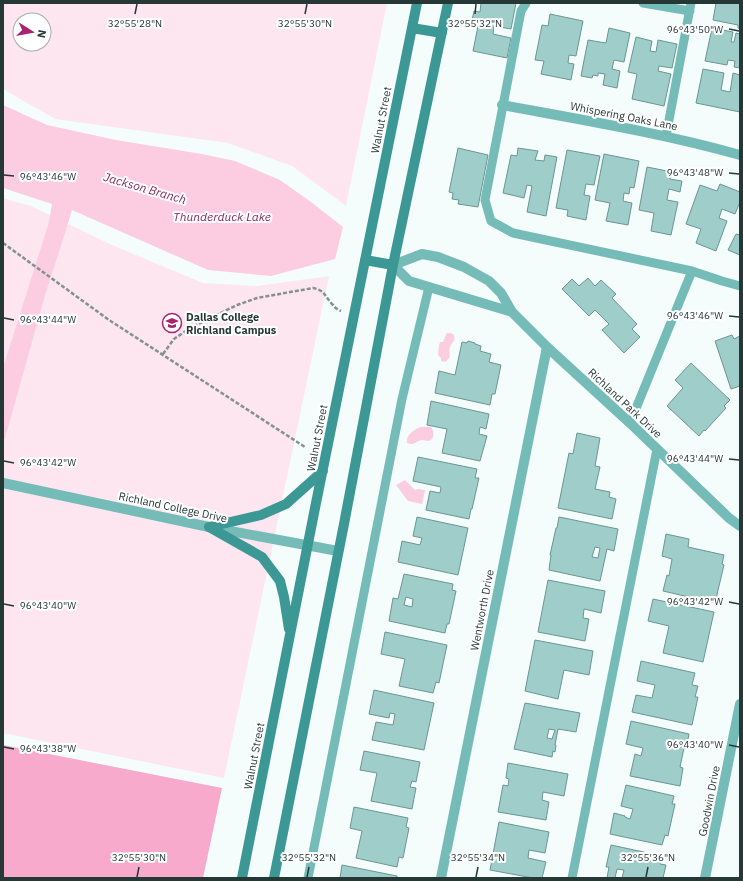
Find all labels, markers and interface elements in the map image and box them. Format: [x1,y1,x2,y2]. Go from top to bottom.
north arrow [12,12,52,52]
text: 32°55'28"N [108,17,162,30]
text: 32°55'30"N [278,17,332,30]
text: 32°55'32"N [448,17,502,30]
text: 96°43'50"W [667,23,723,36]
text: N [34,29,49,39]
street label: Walnut Street [368,85,394,155]
street label: Whispering Oaks Lane [569,99,679,133]
text: 96°43'48"W [667,166,723,179]
water label: Jackson Branch [102,169,188,207]
text: 96°43'46"W [20,170,76,183]
water label: Thunderduck Lake [173,209,271,224]
text: 96°43'46"W [667,309,723,322]
place label: Dallas College Richland Campus [186,310,277,337]
school or university icon: Dallas College Richland Campus [161,312,183,334]
text: 96°43'44"W [20,313,76,326]
street label: Richland Park Drive [585,365,665,441]
street label: Walnut Street [304,403,330,473]
text: 96°43'44"W [667,452,723,465]
text: 96°43'42"W [20,456,76,469]
street label: Richland College Drive [117,489,229,525]
street label: Wentworth Drive [467,568,497,652]
text: 96°43'42"W [667,595,723,608]
text: 96°43'40"W [20,599,76,612]
street label: Walnut Street [241,721,267,791]
text: 96°43'40"W [667,738,723,751]
text: 96°43'38"W [20,742,76,755]
street label: Goodwin Drive [695,764,723,838]
text: 32°55'30"N [112,851,166,864]
text: 32°55'32"N [282,851,336,864]
text: 32°55'34"N [451,851,505,864]
text: 32°55'36"N [621,851,675,864]

